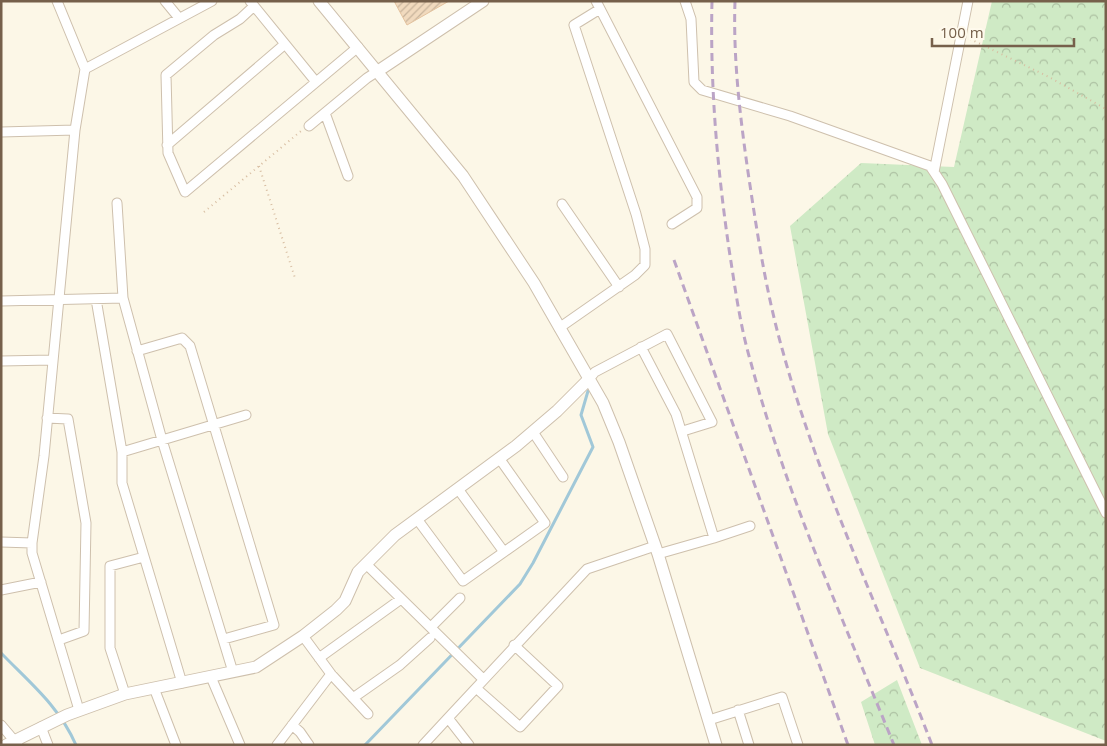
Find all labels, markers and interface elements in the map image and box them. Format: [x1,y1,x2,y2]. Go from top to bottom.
scale bar [932,15,1074,47]
text: 100 m [940,22,984,42]

